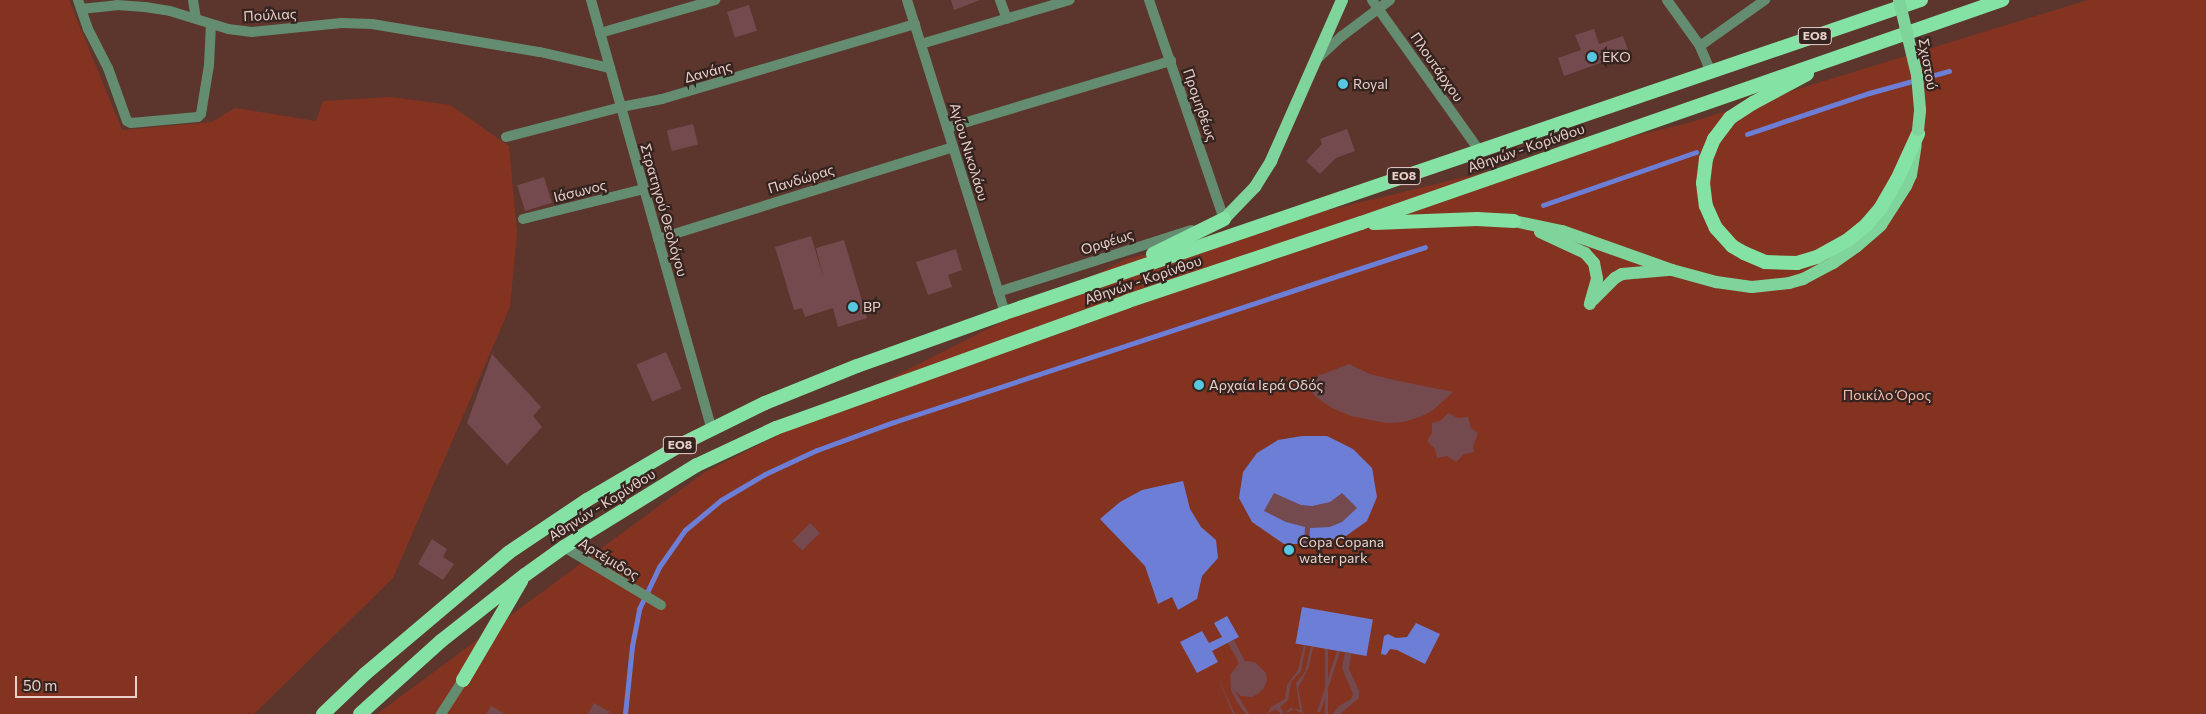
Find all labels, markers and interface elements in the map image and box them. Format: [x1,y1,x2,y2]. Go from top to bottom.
street label: Πούλιας [243,5,297,25]
road number: ΕΟ8 [1798,27,1832,46]
street label: Πλουτάρχου [1407,29,1467,105]
street label: Σχιστού [1915,37,1941,91]
place label: EKO [1602,49,1631,65]
marker: EKO [1586,51,1598,63]
street label: Δανάης [682,58,734,86]
street label: Προμηθέως [1180,66,1220,144]
place label: Royal [1353,76,1388,92]
marker: Royal [1337,78,1349,90]
street label: Αγίου Νικολάου [946,101,992,203]
street label: Αθηνών - Κορίνθου [1465,120,1587,176]
street label: Στρατηγού Θεολόγου [637,142,691,278]
street label: Πανδώρας [766,161,836,197]
road number: ΕΟ8 [1386,167,1422,186]
street label: Ιάσωνος [552,176,608,206]
street label: Ορφέως [1079,226,1135,258]
street label: Αθηνών - Κορίνθου [1082,252,1204,308]
place label: BP [863,299,881,315]
marker: BP [847,301,859,313]
place label: Αρχαία Ιερά Οδός [1209,377,1323,393]
marker: Αρχαία Ιερά Οδός [1193,379,1205,391]
park label: Ποικίλο Όρος [1843,387,1931,403]
road number: ΕΟ8 [662,436,698,454]
street label: Αθηνών - Κορίνθου [546,465,658,545]
street label: Αρτέμιδος [576,534,642,584]
place label: Copa Copana water park [1299,534,1384,566]
marker: Copa Copana water park [1283,544,1295,556]
scale bar [18,666,140,698]
text: 50 m [23,676,57,694]

